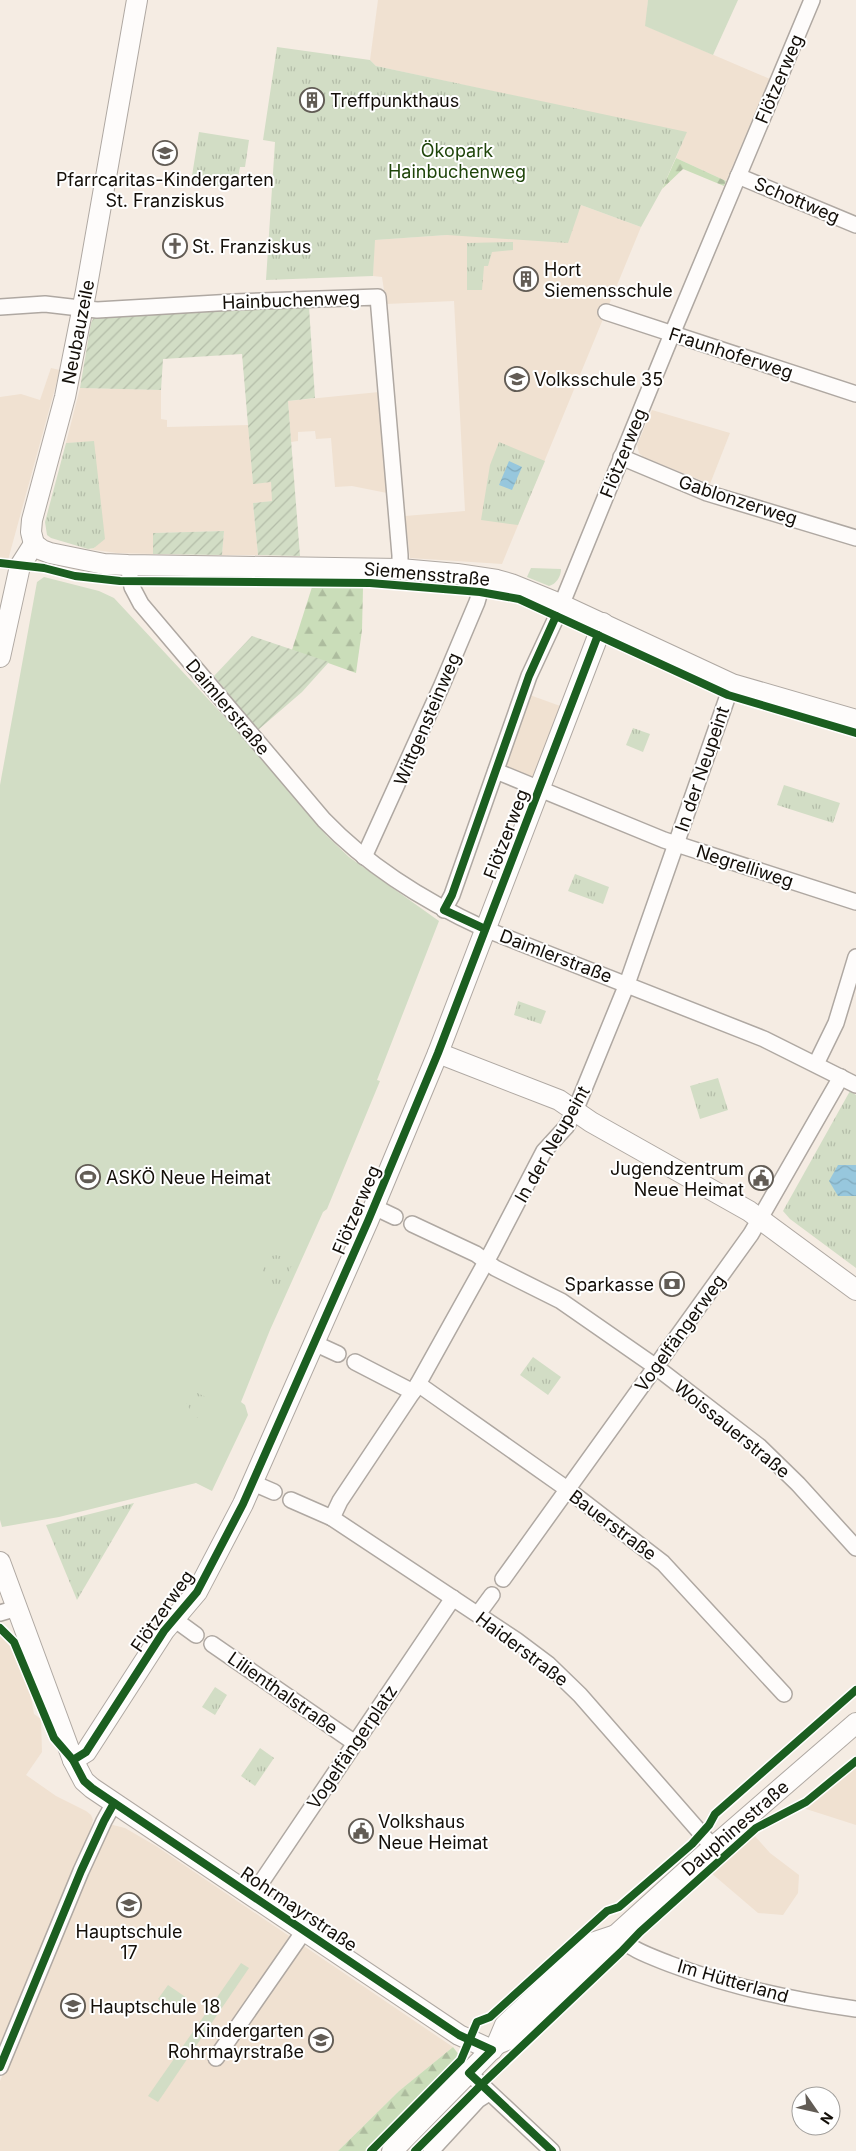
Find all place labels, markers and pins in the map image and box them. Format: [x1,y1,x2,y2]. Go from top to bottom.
building icon: Treffpunkthaus [299,87,325,113]
place label: Treffpunkthaus [330,90,459,111]
school or university icon: Pfarrcaritas-Kindergarten St. Franziskus [152,140,178,166]
place label: Pfarrcaritas-Kindergarten St. Franziskus [56,169,274,211]
church icon: St. Franziskus [162,233,188,259]
place label: St. Franziskus [192,236,311,257]
place label: Hort Siemensschule [544,259,673,301]
building icon: Hort Siemensschule [513,266,539,292]
school or university icon: Volksschule 35 [504,366,530,392]
place label: Volksschule 35 [534,369,663,390]
place label: Jugendzentrum Neue Heimat [610,1158,744,1200]
sports icon: ASKÖ Neue Heimat [75,1164,101,1190]
public building icon: Jugendzentrum Neue Heimat [748,1165,774,1191]
place label: ASKÖ Neue Heimat [106,1166,271,1188]
bank icon: Sparkasse [659,1271,685,1297]
place label: Sparkasse [565,1274,654,1295]
place label: Volkshaus Neue Heimat [378,1811,488,1853]
public building icon: Volkshaus Neue Heimat [348,1818,374,1844]
school or university icon: Hauptschule 17 [116,1892,142,1918]
place label: Hauptschule 17 [76,1921,182,1963]
school or university icon: Hauptschule 18 [60,1993,86,2019]
place label: Hauptschule 18 [90,1996,220,2017]
place label: Kindergarten Rohrmayrstraße [168,2020,304,2062]
school or university icon: Kindergarten Rohrmayrstraße [308,2027,334,2053]

